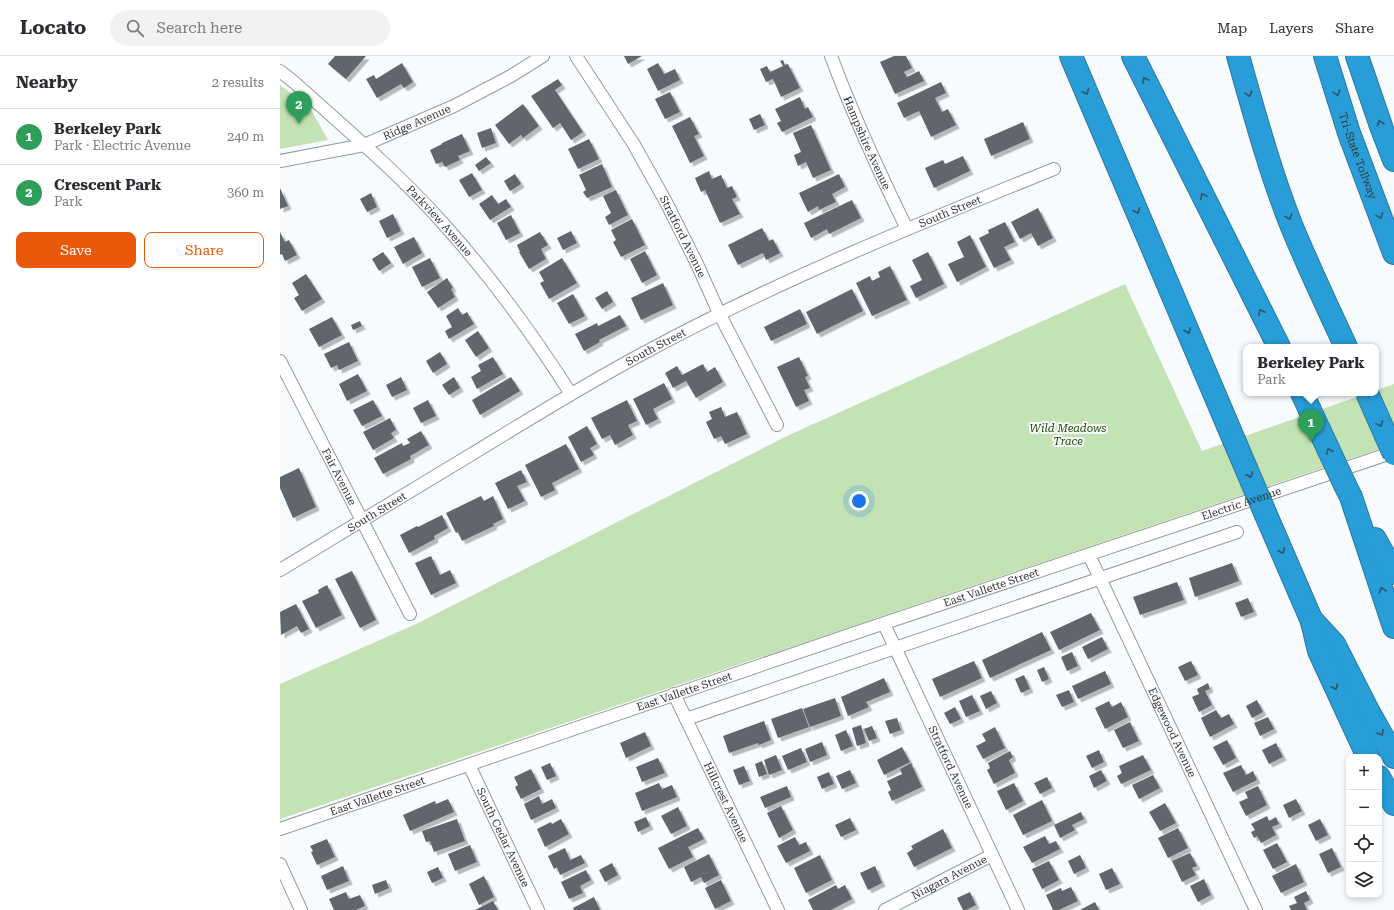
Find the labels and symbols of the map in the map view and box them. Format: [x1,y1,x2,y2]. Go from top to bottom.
one-way arrow [1142,76,1150,84]
one-way arrow [1081,87,1089,95]
one-way arrow [1244,90,1253,97]
one-way arrow [1332,90,1341,97]
pin: 2 [286,91,312,124]
street label: Hampshire Avenue [841,94,894,192]
street label: Ridge Avenue [381,102,453,143]
street label: Tri-State Tollway [1336,111,1380,201]
one-way arrow [1376,120,1385,127]
street label: Parkview Avenue [404,182,475,259]
street label: Stratford Avenue [657,193,709,280]
street label: South Street [917,193,983,230]
one-way arrow [1200,193,1208,200]
one-way arrow [1132,207,1140,215]
one-way arrow [1375,212,1383,219]
one-way arrow [1284,214,1292,221]
one-way arrow [1258,309,1266,316]
street label: South Street [623,326,688,368]
one-way arrow [1183,327,1191,334]
pin: 1 [1298,409,1324,442]
one-way arrow [1376,420,1384,427]
park label: Wild Meadows Trace [1030,422,1106,448]
street label: Fair Avenue [319,446,359,507]
one-way arrow [1326,448,1334,456]
one-way arrow [1245,472,1253,479]
street label: Electric Avenue [1200,484,1283,523]
street label: South Street [345,489,409,535]
your location [849,491,869,511]
one-way arrow [1277,547,1285,554]
street label: East Vallette Street [942,565,1040,609]
one-way arrow [1378,587,1387,594]
street label: East Vallette Street [635,669,733,713]
one-way arrow [1330,682,1338,690]
street label: Edgewood Avenue [1146,685,1199,779]
street label: Stratford Avenue [926,724,976,811]
one-way arrow [1376,729,1383,736]
street label: Hillcrest Avenue [701,760,751,844]
street label: East Vallette Street [328,774,427,818]
street label: South Cedar Avenue [474,785,533,889]
street label: Niagara Avenue [909,852,989,902]

